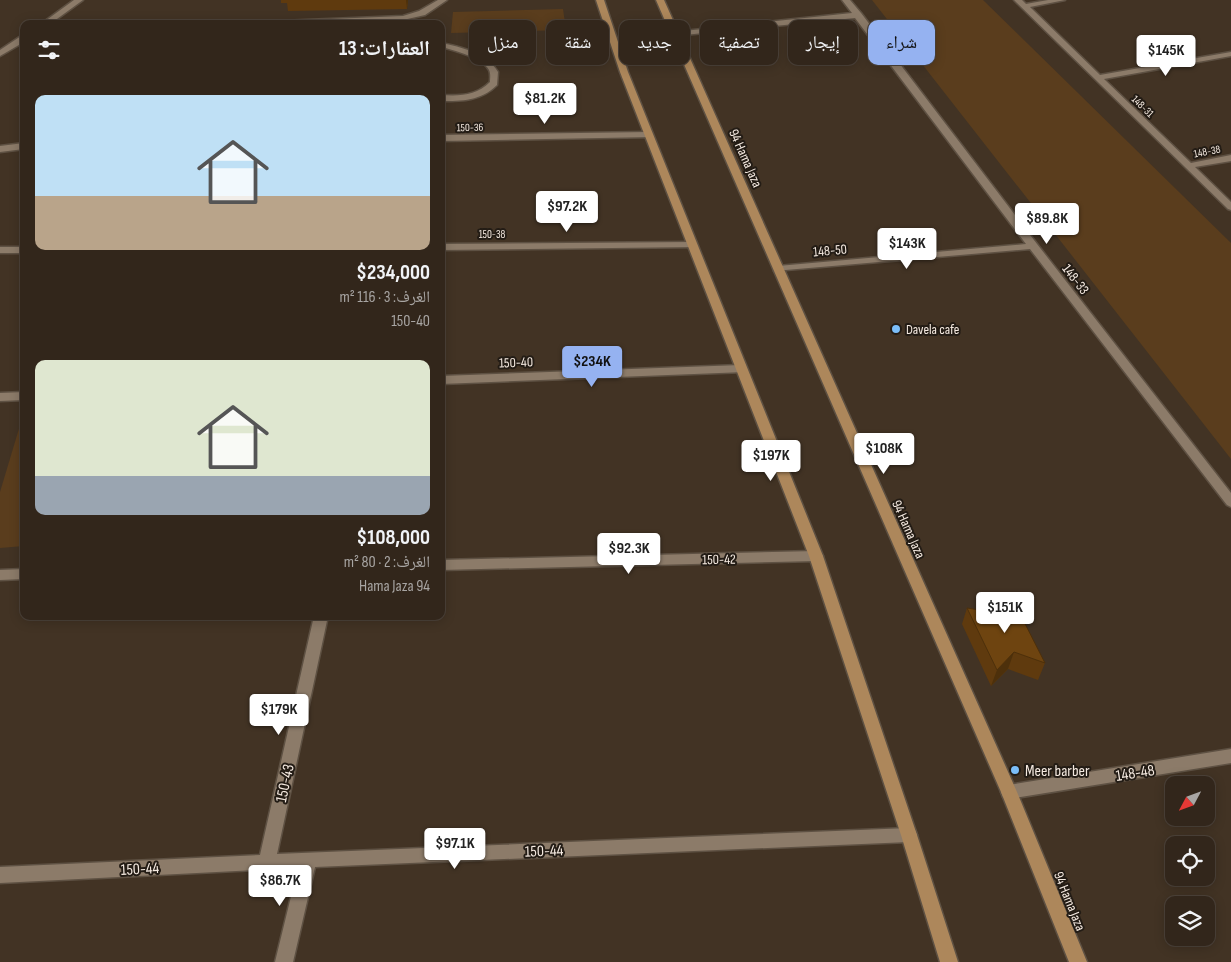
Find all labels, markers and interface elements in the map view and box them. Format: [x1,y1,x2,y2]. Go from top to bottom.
chip: منزل [469,20,536,65]
chip: شقة [546,20,609,65]
chip: جديد [619,20,690,65]
chip: تصفية [700,20,778,65]
chip: إيجار [788,20,858,65]
chip: شراء [868,20,935,65]
pin: $145K [1131,34,1201,77]
icon: filters [35,36,63,64]
text: العقارات: 13 [339,36,430,61]
text: $145K [1148,41,1184,60]
pin: $81.2K [504,82,586,125]
text: $81.2K [524,89,566,108]
street label: 148-31 [1129,93,1157,120]
street label: 150-36 [457,121,484,134]
street label: 94 Hama Jaza [725,126,766,190]
icon: home [188,127,278,217]
street label: 148-38 [1193,143,1222,160]
pin: $97.2K [526,190,608,233]
text: $97.2K [547,197,587,216]
pin: $89.8K [1006,202,1088,245]
text: $89.8K [1026,209,1068,228]
street label: 150-38 [479,228,505,241]
pin: $143K [872,228,942,270]
text: $143K [888,234,926,253]
street label: 148-50 [812,241,848,260]
text: $234,000 [356,260,430,285]
street label: 148-33 [1058,261,1093,298]
text: الغرف: 3 · 116 m² [340,288,430,307]
text: 150-40 [391,312,430,331]
place label: Davela cafe [906,321,959,338]
marker: Davela cafe [890,323,902,335]
pin: $234K [557,346,627,388]
text: $234K [573,352,611,371]
street label: 150-40 [499,353,533,372]
icon: home [188,392,278,482]
pin: $108K [849,432,919,475]
text: $108K [865,439,903,458]
pin: $197K [736,440,806,482]
text: $197K [752,446,790,465]
street label: 94 Hama Jaza [888,497,929,561]
text: $108,000 [356,525,430,550]
pin: $92.3K [588,532,670,575]
text: $92.3K [608,539,650,558]
street label: 150-42 [702,551,736,568]
text: الغرف: 2 · 80 m² [344,553,430,572]
text: 94 Hama Jaza [359,577,430,596]
pin: $151K [970,592,1040,634]
text: $151K [987,598,1023,617]
pin: $179K [244,694,314,736]
text: $179K [261,700,297,719]
street label: 148-48 [1114,761,1156,786]
place label: Meer barber [1025,762,1090,781]
street label: 150-43 [272,763,299,804]
marker: Meer barber [1009,764,1021,776]
north arrow [1165,776,1215,826]
map controls [1165,776,1215,946]
pin: $97.1K [414,828,496,870]
text: $97.1K [435,834,475,853]
button: locate [1165,836,1215,886]
street label: 150-44 [524,841,564,862]
street label: 150-44 [120,859,160,880]
pin: $86.7K [239,864,321,907]
street label: 94 Hama Jaza [1050,869,1089,933]
text: $86.7K [259,871,301,890]
button: layers [1165,896,1215,946]

